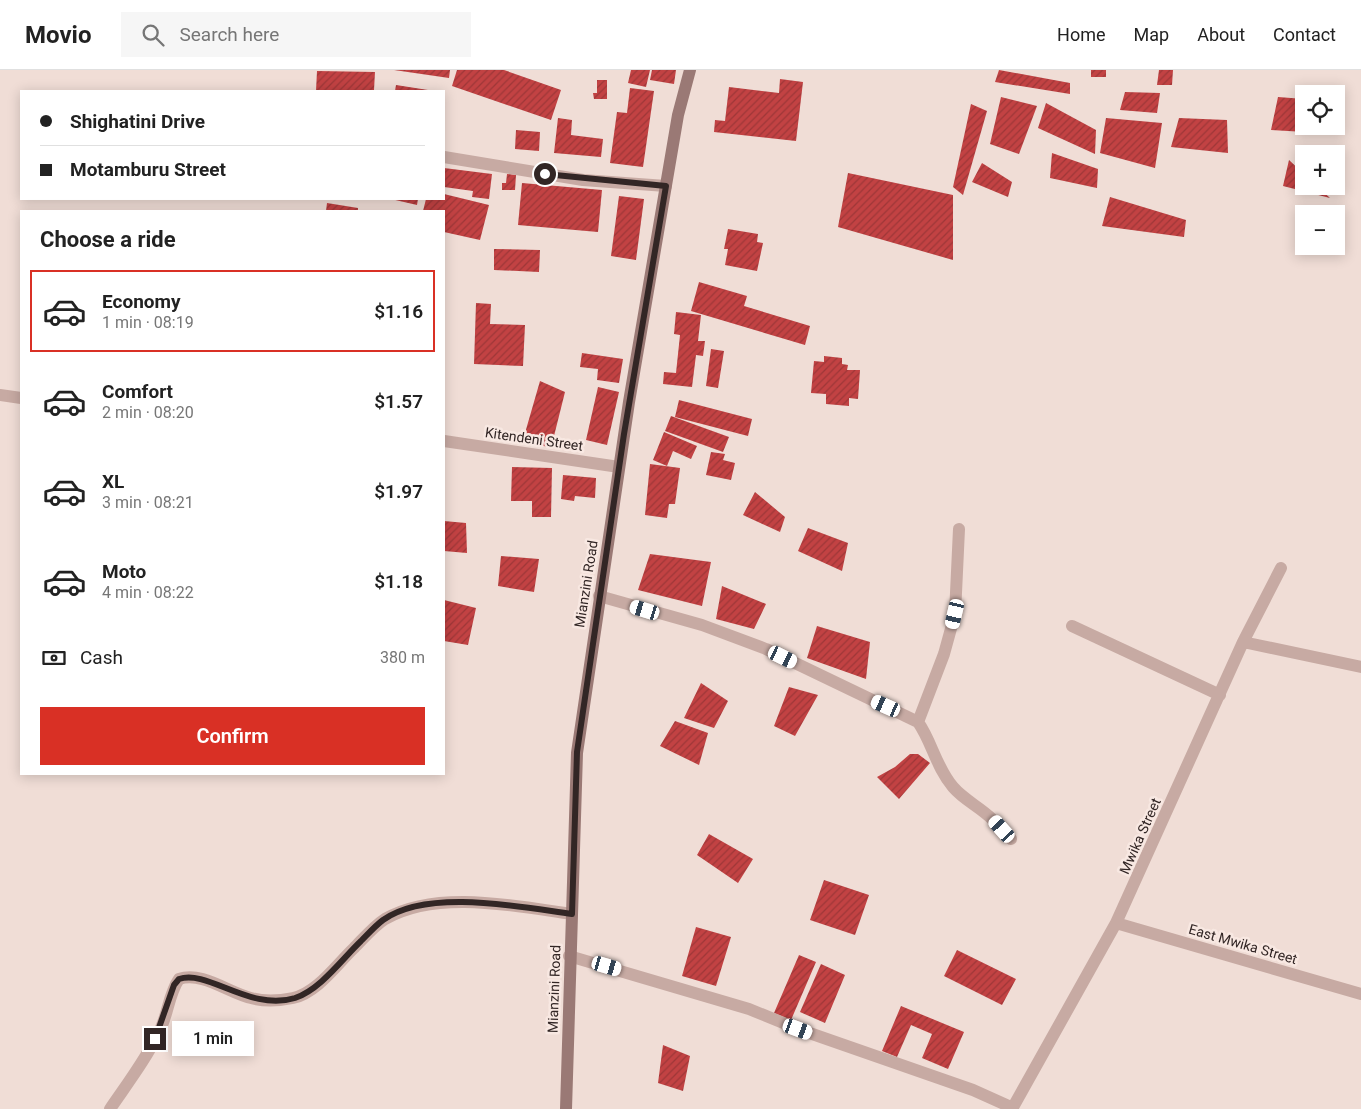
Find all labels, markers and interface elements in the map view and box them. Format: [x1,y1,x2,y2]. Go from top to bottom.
search box [121,12,471,57]
text: Movio [25,21,91,49]
icon: search [139,21,167,49]
text: Search here [179,23,279,46]
text: Home [1057,24,1106,45]
text: Map [1134,24,1169,45]
text: About [1197,24,1245,45]
text: Contact [1273,24,1336,45]
map controls [1295,85,1345,255]
button: locate [1295,85,1345,135]
text: Shighatini Drive [70,110,205,133]
button: + [1295,145,1345,195]
text: Motamburu Street [70,158,226,181]
route start [534,163,556,185]
button: − [1295,205,1345,255]
text: Choose a ride [40,227,176,252]
icon: car [42,289,87,334]
text: Economy [102,290,181,313]
text: $1.16 [374,300,423,323]
text: 1 min · 08:19 [102,313,194,332]
icon: car [42,379,87,424]
text: Comfort [102,380,173,403]
text: $1.57 [374,390,423,413]
text: 2 min · 08:20 [102,403,194,422]
street label: Kitendeni Street [484,424,584,454]
icon: car [42,469,87,514]
text: XL [102,470,124,493]
text: $1.97 [374,480,423,503]
text: 3 min · 08:21 [102,493,194,512]
street label: Mianzini Road [571,539,601,629]
icon: car [42,559,87,604]
text: Moto [102,560,146,583]
text: $1.18 [374,570,423,593]
text: 4 min · 08:22 [102,583,194,602]
car [628,598,661,622]
car [944,598,965,630]
icon: cash [40,644,68,672]
car [766,644,799,670]
text: Cash [80,646,123,669]
text: 380 m [380,648,425,667]
car [869,693,902,719]
button: Confirm [40,707,425,765]
street label: Mwika Street [1116,795,1164,876]
car [986,813,1017,845]
street label: East Mwika Street [1187,921,1299,967]
street label: Mianzini Road [544,945,564,1033]
car [590,955,623,977]
car [781,1017,814,1041]
callout: 1 min [172,1022,255,1056]
route end [144,1028,166,1050]
text: 1 min [193,1029,233,1048]

